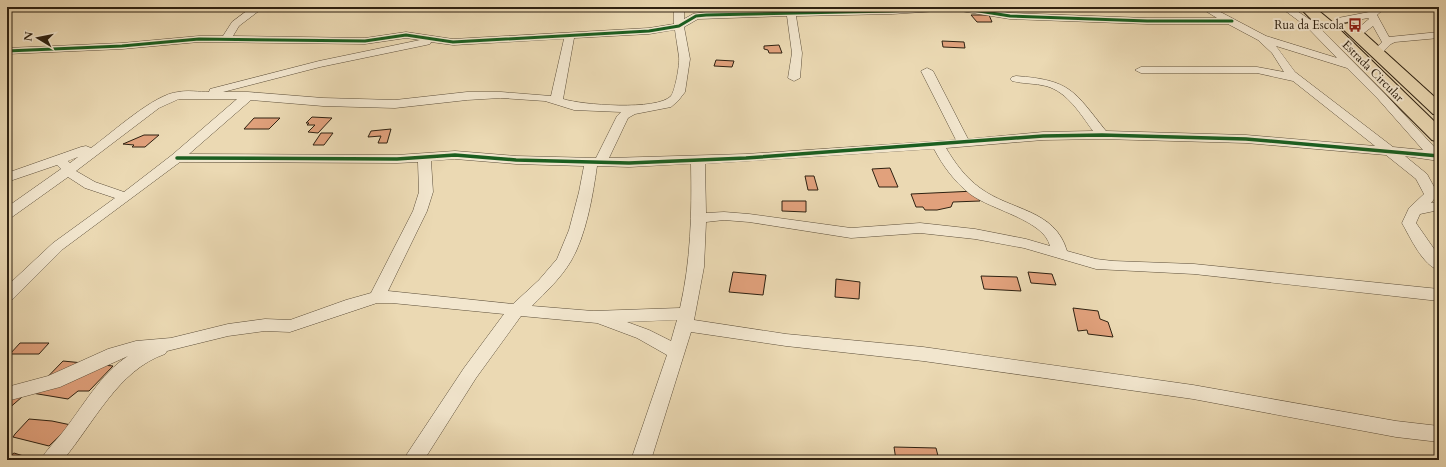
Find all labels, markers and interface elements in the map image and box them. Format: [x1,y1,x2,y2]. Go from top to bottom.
place label: Rua da Escola [1274,17,1345,33]
bus stop icon: Rua da Escola [1347,17,1363,33]
north arrow [18,18,58,58]
text: N [20,30,37,42]
street label: Estrada Circular [1339,37,1408,106]

